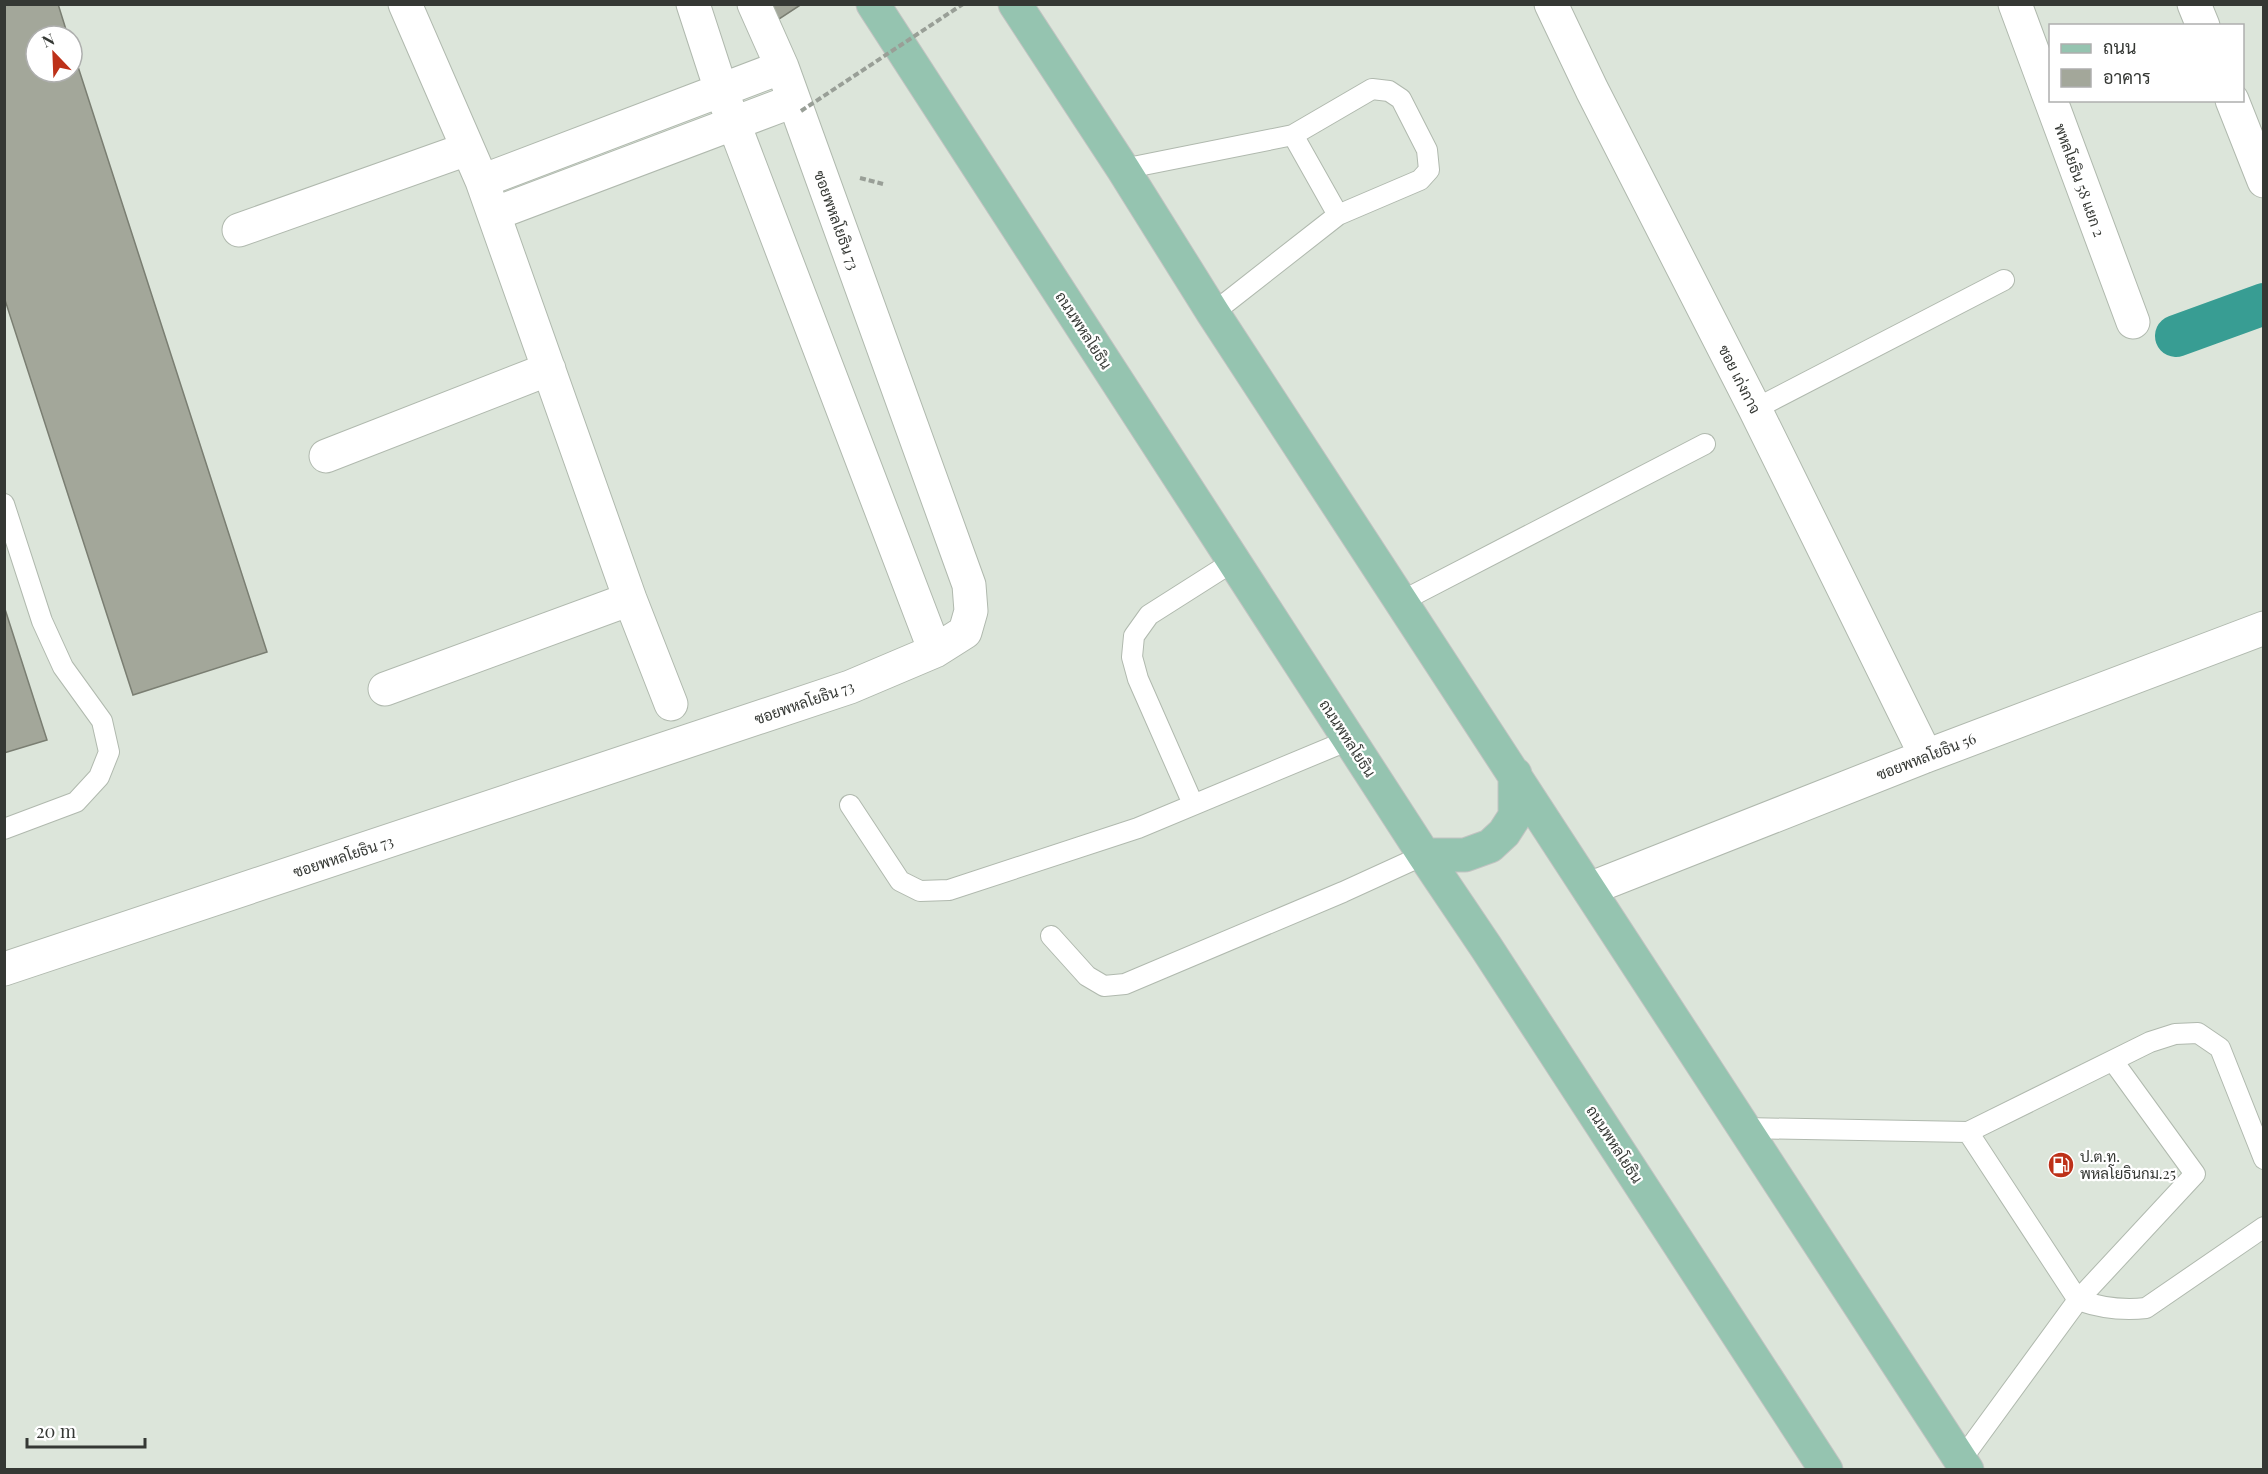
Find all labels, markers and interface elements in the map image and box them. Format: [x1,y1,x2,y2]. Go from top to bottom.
north arrow [24,24,84,84]
legend [2049,24,2244,102]
text: N [39,28,58,52]
text: ถนน [2103,35,2136,59]
text: อาคาร [2103,65,2151,89]
street label: พหลโยธิน 58 แยก 2 [2050,121,2110,239]
street label: ซอยพหลโยธิน 73 [810,168,864,273]
street label: ถนนพหลโยธิน [1051,287,1117,373]
street label: ซอย เก่งกาจ [1714,341,1766,417]
street label: ซอยพหลโยธิน 73 [751,676,857,728]
street label: ถนนพหลโยธิน [1315,695,1381,781]
street label: ซอยพหลโยธิน 56 [1873,728,1979,784]
street label: ซอยพหลโยธิน 73 [290,830,396,882]
street label: ถนนพหลโยธิน [1582,1101,1648,1187]
place label: ป.ต.ท. พหลโยธินกม.25 [2080,1146,2176,1183]
fuel station icon: ป.ต.ท. พหลโยธินกม.25 [2046,1150,2076,1180]
scale bar [27,1411,146,1449]
text: 20 m [36,1419,76,1443]

